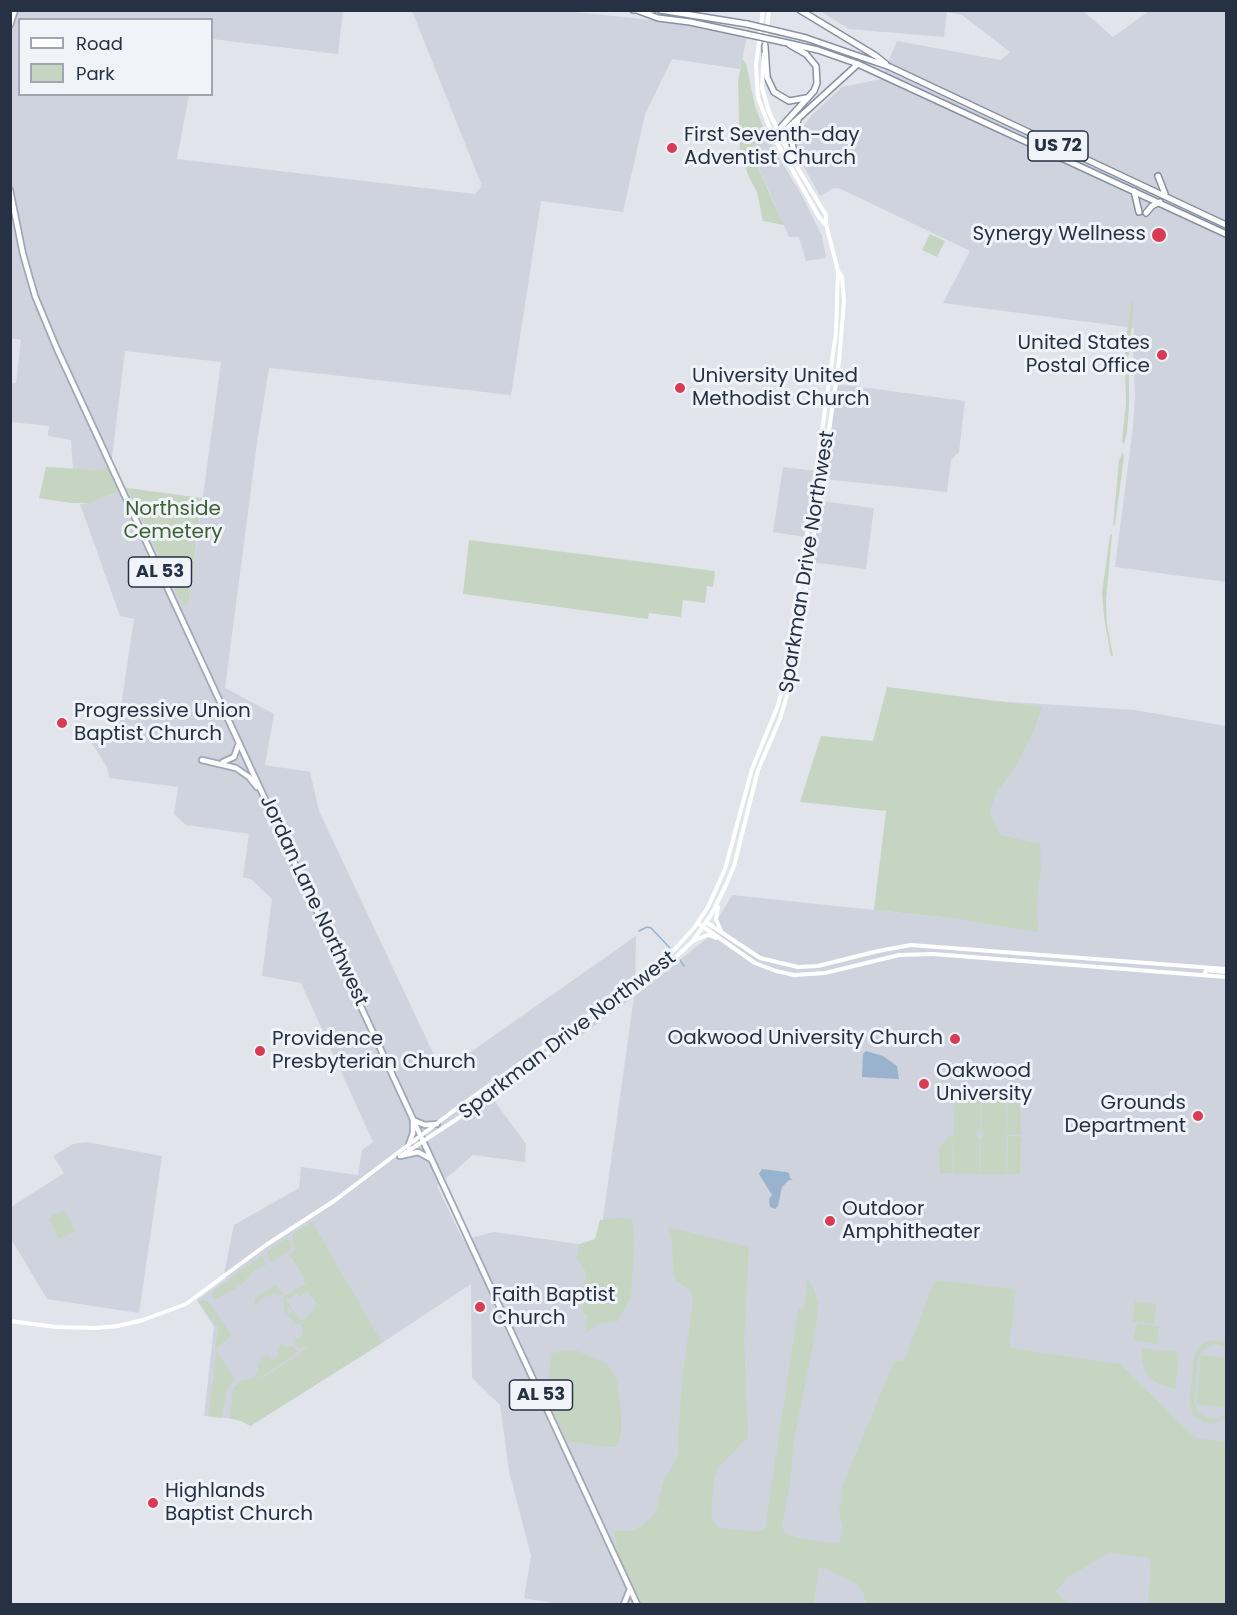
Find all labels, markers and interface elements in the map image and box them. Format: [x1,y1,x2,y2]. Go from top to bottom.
legend [18,18,213,96]
text: Road [76,31,123,56]
text: Park [76,61,115,86]
place label: First Seventh-day Adventist Church [684,124,859,171]
road number: US 72 [1028,131,1088,161]
marker: First Seventh-day Adventist Church [665,141,679,155]
place label: Synergy Wellness [972,223,1146,247]
marker: Synergy Wellness [1150,226,1168,244]
place label: United States Postal Office [1018,332,1150,379]
marker: United States Postal Office [1155,348,1169,362]
place label: University United Methodist Church [692,365,869,412]
marker: University United Methodist Church [673,381,687,395]
street label: Sparkman Drive Northwest [775,429,841,695]
park label: Northside Cemetery [123,498,223,545]
road number: AL 53 [128,557,192,587]
place label: Progressive Union Baptist Church [74,700,251,747]
marker: Progressive Union Baptist Church [55,716,69,730]
street label: Jordan Lane Northwest [254,792,372,1010]
street label: Sparkman Drive Northwest [455,947,681,1125]
place label: Oakwood University Church [668,1027,943,1051]
place label: Providence Presbyterian Church [272,1028,476,1075]
marker: Oakwood University Church [948,1032,962,1046]
marker: Providence Presbyterian Church [253,1044,267,1058]
place label: Oakwood University [936,1060,1032,1107]
marker: Oakwood University [917,1077,931,1091]
place label: Grounds Department [1065,1092,1186,1139]
marker: Grounds Department [1191,1109,1205,1123]
place label: Outdoor Amphitheater [842,1198,980,1245]
marker: Outdoor Amphitheater [823,1214,837,1228]
place label: Faith Baptist Church [492,1284,615,1331]
marker: Faith Baptist Church [473,1300,487,1314]
road number: AL 53 [510,1380,572,1410]
place label: Highlands Baptist Church [165,1480,313,1527]
marker: Highlands Baptist Church [146,1496,160,1510]

